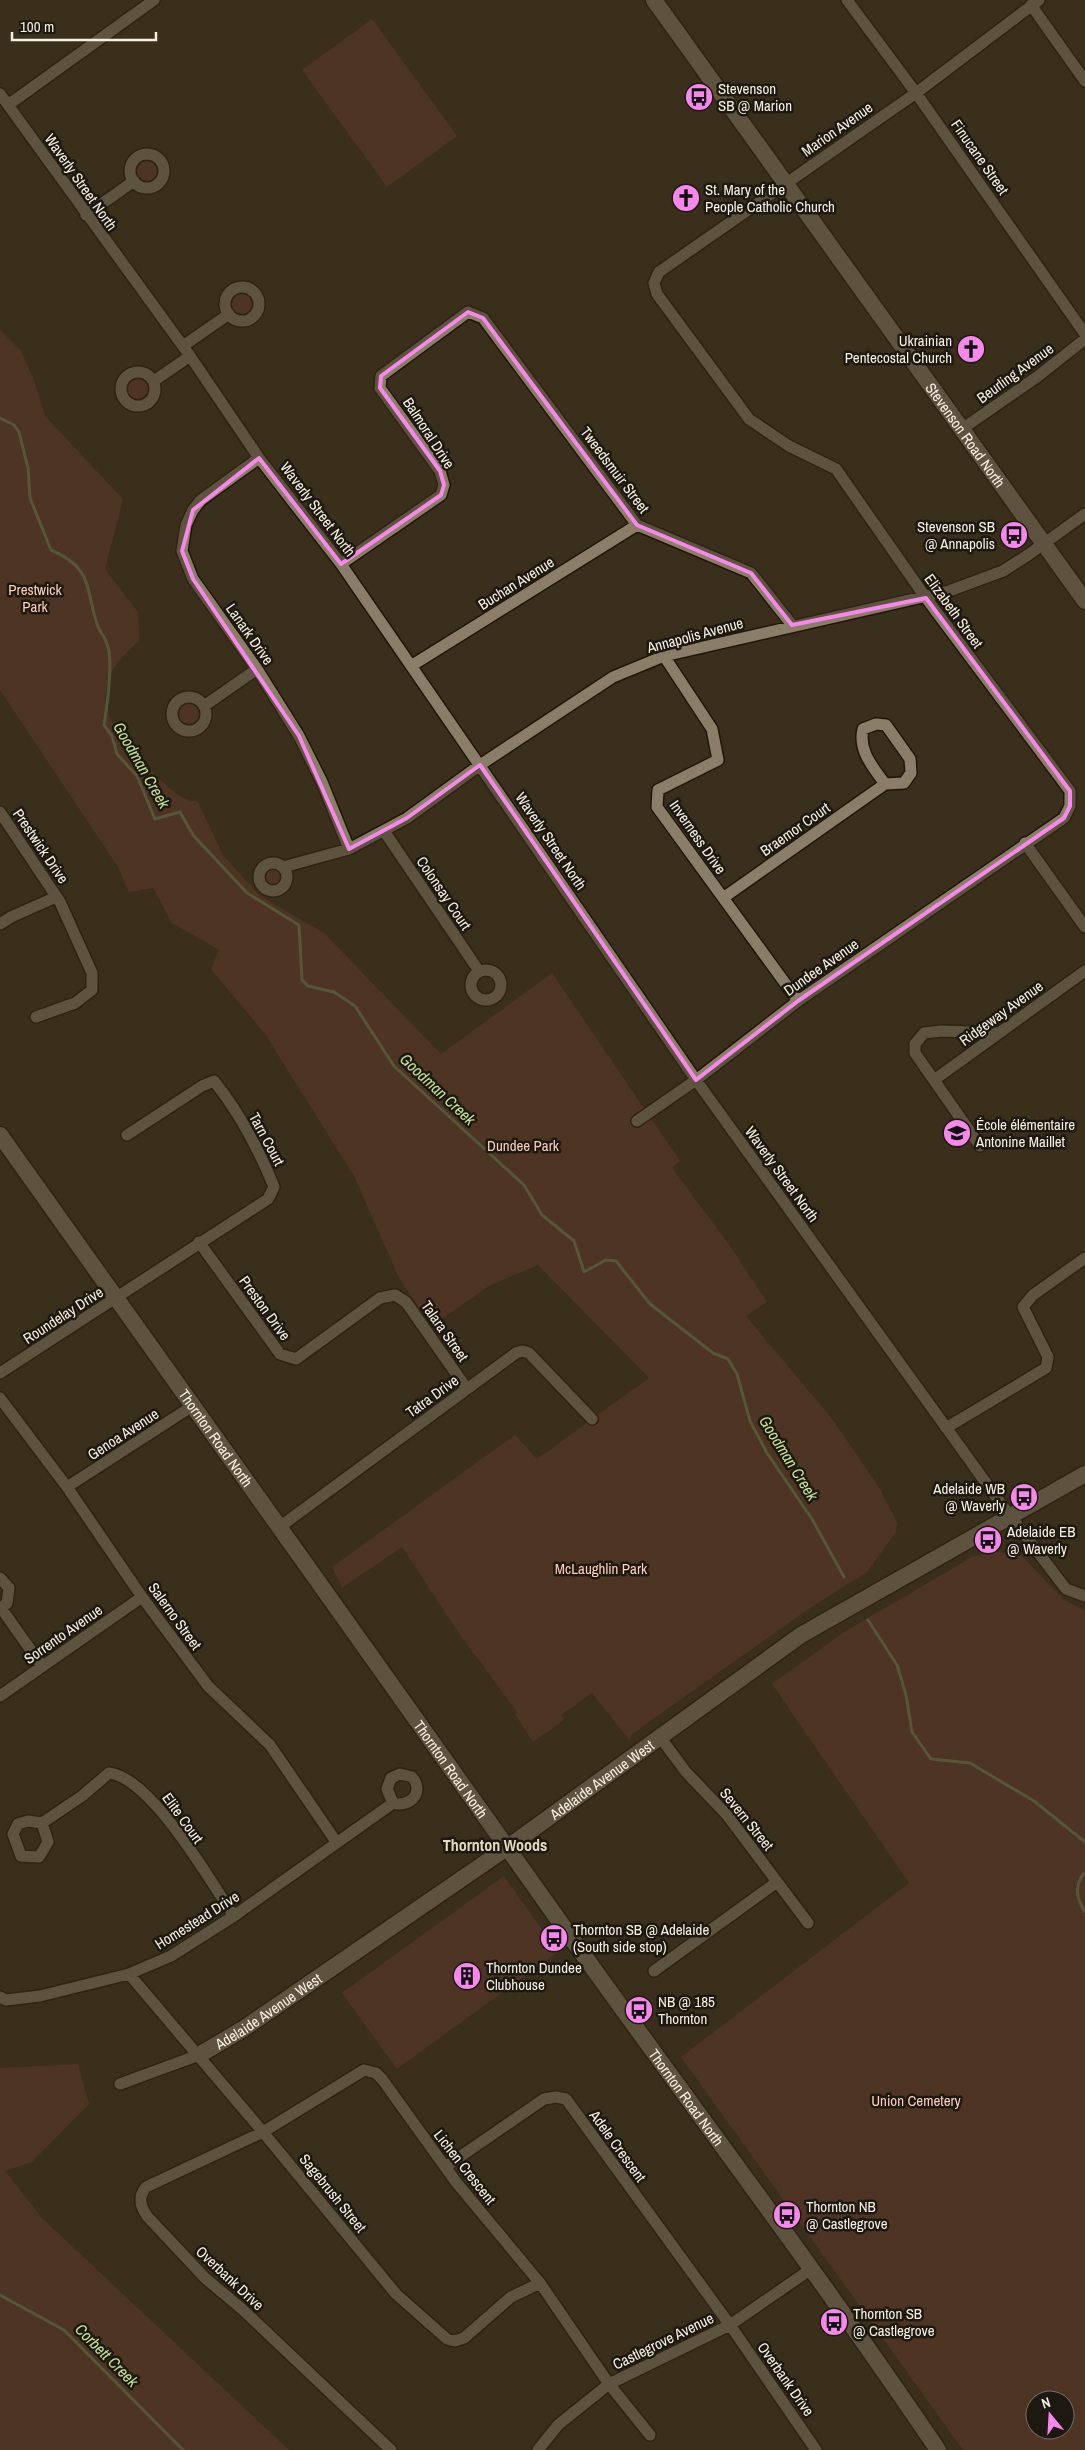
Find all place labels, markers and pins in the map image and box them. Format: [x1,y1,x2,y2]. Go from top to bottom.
place label: Stevenson SB @ Marion [718,78,792,116]
bus stop icon: Stevenson SB @ Marion [684,82,714,112]
place label: St. Mary of the People Catholic Church [705,179,835,217]
church icon: St. Mary of the People Catholic Church [671,183,701,213]
place label: Ukrainian Pentecostal Church [845,330,952,368]
church icon: Ukrainian Pentecostal Church [956,334,986,364]
place label: Stevenson SB @ Annapolis [917,516,995,554]
bus stop icon: Stevenson SB @ Annapolis [999,520,1029,550]
place label: École élémentaire Antonine Maillet [975,1114,1075,1152]
school or university icon: École élémentaire Antonine Maillet [942,1118,972,1148]
place label: Adelaide WB @ Waverly [932,1478,1006,1516]
bus stop icon: Adelaide WB @ Waverly [1009,1482,1039,1512]
place label: Adelaide EB @ Waverly [1006,1521,1075,1559]
bus stop icon: Adelaide EB @ Waverly [973,1525,1003,1555]
place label: Thornton SB @ Adelaide (South side stop) [573,1919,709,1957]
bus stop icon: Thornton SB @ Adelaide (South side stop) [539,1923,569,1953]
place label: Thornton Dundee Clubhouse [486,1957,582,1995]
building icon: Thornton Dundee Clubhouse [452,1961,482,1991]
place label: NB @ 185 Thornton [658,1991,715,2029]
bus stop icon: NB @ 185 Thornton [624,1995,654,2025]
place label: Thornton NB @ Castlegrove [806,2196,888,2234]
bus stop icon: Thornton NB @ Castlegrove [772,2200,802,2230]
place label: Thornton SB @ Castlegrove [853,2303,935,2341]
bus stop icon: Thornton SB @ Castlegrove [819,2307,849,2337]

